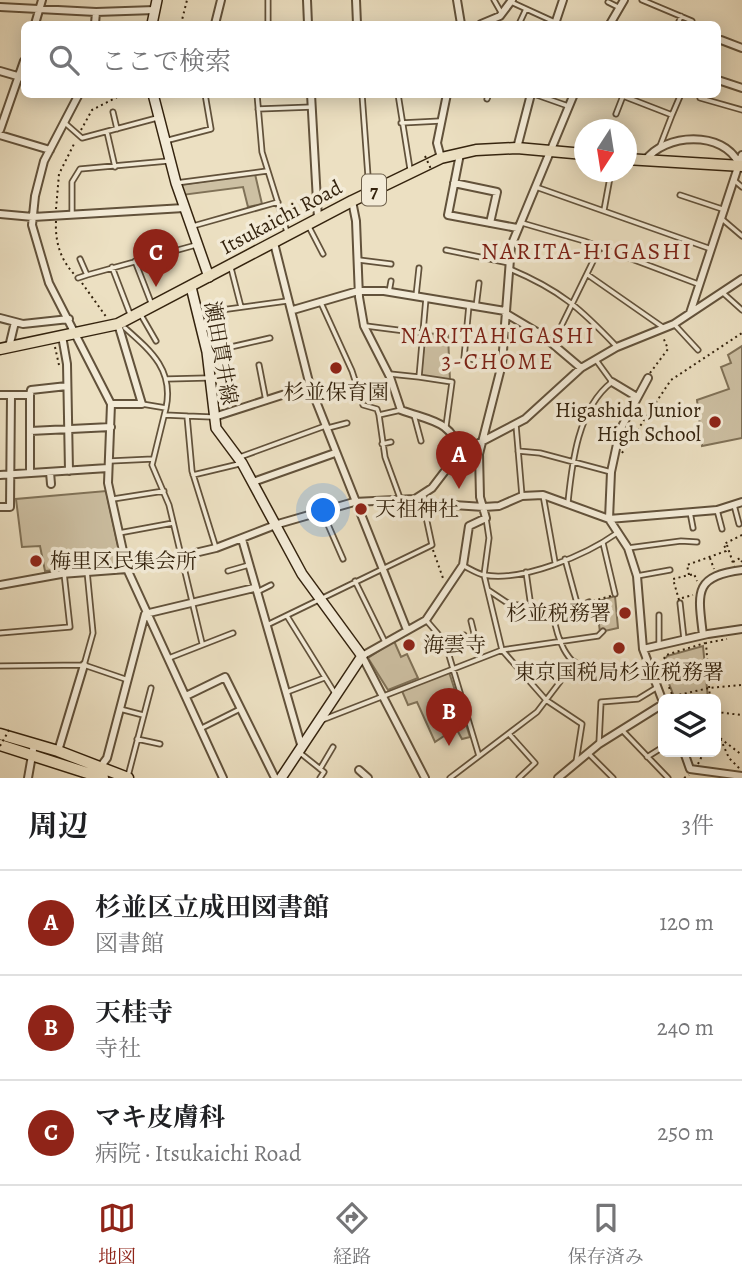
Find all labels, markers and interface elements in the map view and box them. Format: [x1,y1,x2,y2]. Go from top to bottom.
search box [21,21,721,98]
icon: search [45,41,83,79]
text: ここで検索 [101,44,231,79]
north arrow [574,119,637,182]
street label: Itsukaichi Road [215,173,347,261]
road number: 7 [362,174,386,206]
pin: C [133,229,179,287]
district label: NARITA-HIGASHI [481,235,693,267]
street label: 瀬田貫井線 [198,299,244,407]
district label: NARITAHIGASHI 3-CHOME [400,320,596,377]
marker: 杉並保育園 [328,360,344,376]
place label: 杉並保育園 [284,378,389,406]
place label: Higashida Junior High School [555,396,701,448]
marker: Higashida Junior High School [707,414,723,430]
pin: A [436,431,482,489]
your location [306,493,340,527]
place label: 天祖神社 [375,495,459,523]
marker: 天祖神社 [353,501,369,517]
place label: 梅里区民集会所 [50,547,197,575]
marker: 梅里区民集会所 [28,553,44,569]
place label: 杉並税務署 [506,599,611,627]
marker: 杉並税務署 [617,605,633,621]
place label: 海雲寺 [423,631,486,659]
marker: 海雲寺 [401,637,417,653]
marker: 東京国税局杉並税務署 [611,640,627,656]
place label: 東京国税局杉並税務署 [514,658,724,686]
pin: B [426,688,472,746]
map controls [658,694,721,757]
button: layers [658,694,721,757]
text: 周辺 [28,806,88,846]
text: 3件 [681,810,714,841]
text: 杉並区立成田図書館 [95,890,329,925]
text: A [44,907,58,938]
text: 120 m [659,907,714,938]
text: 図書館 [95,928,164,959]
text: 天桂寺 [95,995,173,1030]
text: B [44,1012,58,1043]
text: 240 m [657,1012,714,1043]
text: 寺社 [95,1033,141,1064]
text: マキ皮膚科 [95,1100,225,1135]
text: C [44,1117,58,1148]
text: 250 m [657,1117,714,1148]
text: 病院 · Itsukaichi Road [95,1138,301,1169]
tab: 地図 [98,1199,136,1270]
tab: 経路 [333,1199,371,1270]
tab: 保存済み [568,1199,644,1270]

